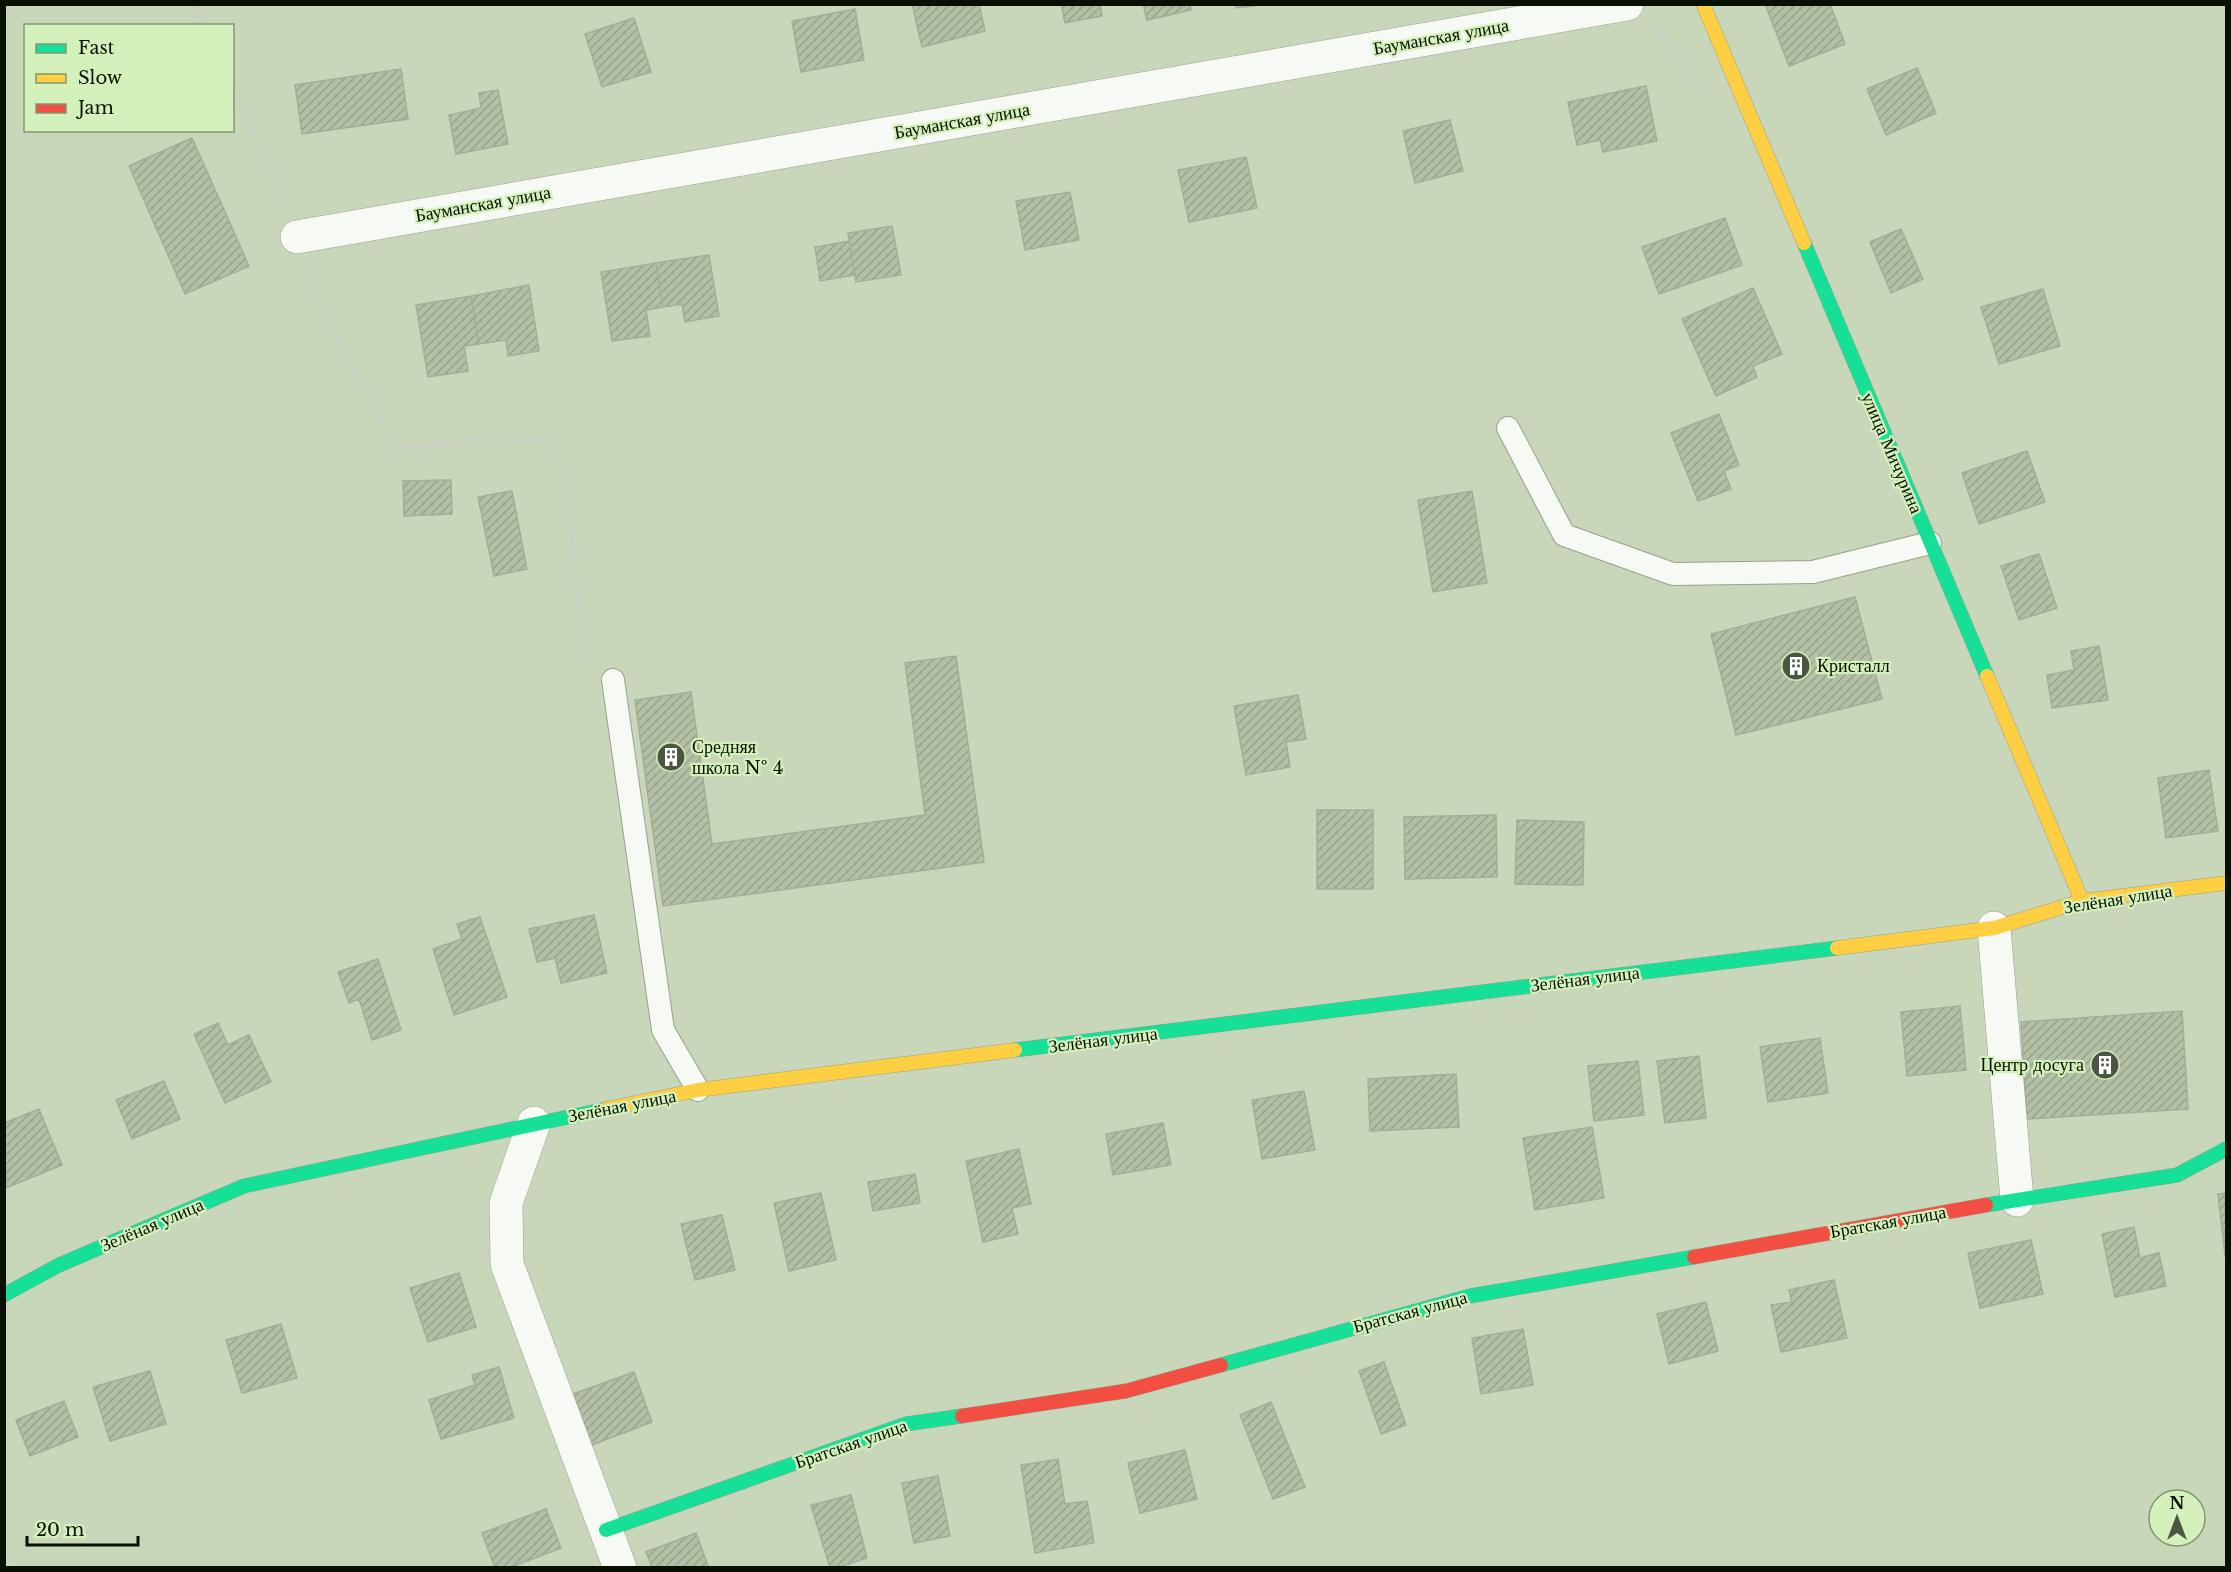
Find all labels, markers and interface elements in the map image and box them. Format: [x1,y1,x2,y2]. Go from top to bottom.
street label: Бауманская улица [1371,14,1511,60]
legend [24,24,234,132]
text: Fast [78,37,115,59]
text: Slow [78,67,123,89]
text: Jam [76,97,114,119]
street label: Бауманская улица [892,98,1032,144]
street label: Бауманская улица [413,181,553,227]
street label: улица Мичурина [1857,389,1927,517]
building icon: Кристалл [1780,650,1812,682]
place label: Кристалл [1817,655,1890,677]
place label: Средняя школа № 4 [692,736,783,779]
building icon: Средняя школа № 4 [655,741,687,773]
street label: Зелёная улица [2062,880,2174,918]
street label: Зелёная улица [1529,961,1641,997]
street label: Зелёная улица [1047,1022,1159,1058]
building icon: Центр досуга [2089,1049,2121,1081]
place label: Центр досуга [1980,1054,2084,1076]
street label: Зелёная улица [566,1085,678,1127]
street label: Зелёная улица [97,1193,207,1257]
street label: Братская улица [1828,1201,1948,1243]
street label: Братская улица [1351,1286,1469,1338]
street label: Братская улица [792,1415,910,1473]
north arrow [2147,1488,2207,1548]
text: N [2169,1493,2185,1513]
scale bar [27,1509,138,1547]
text: 20 m [36,1519,84,1541]

